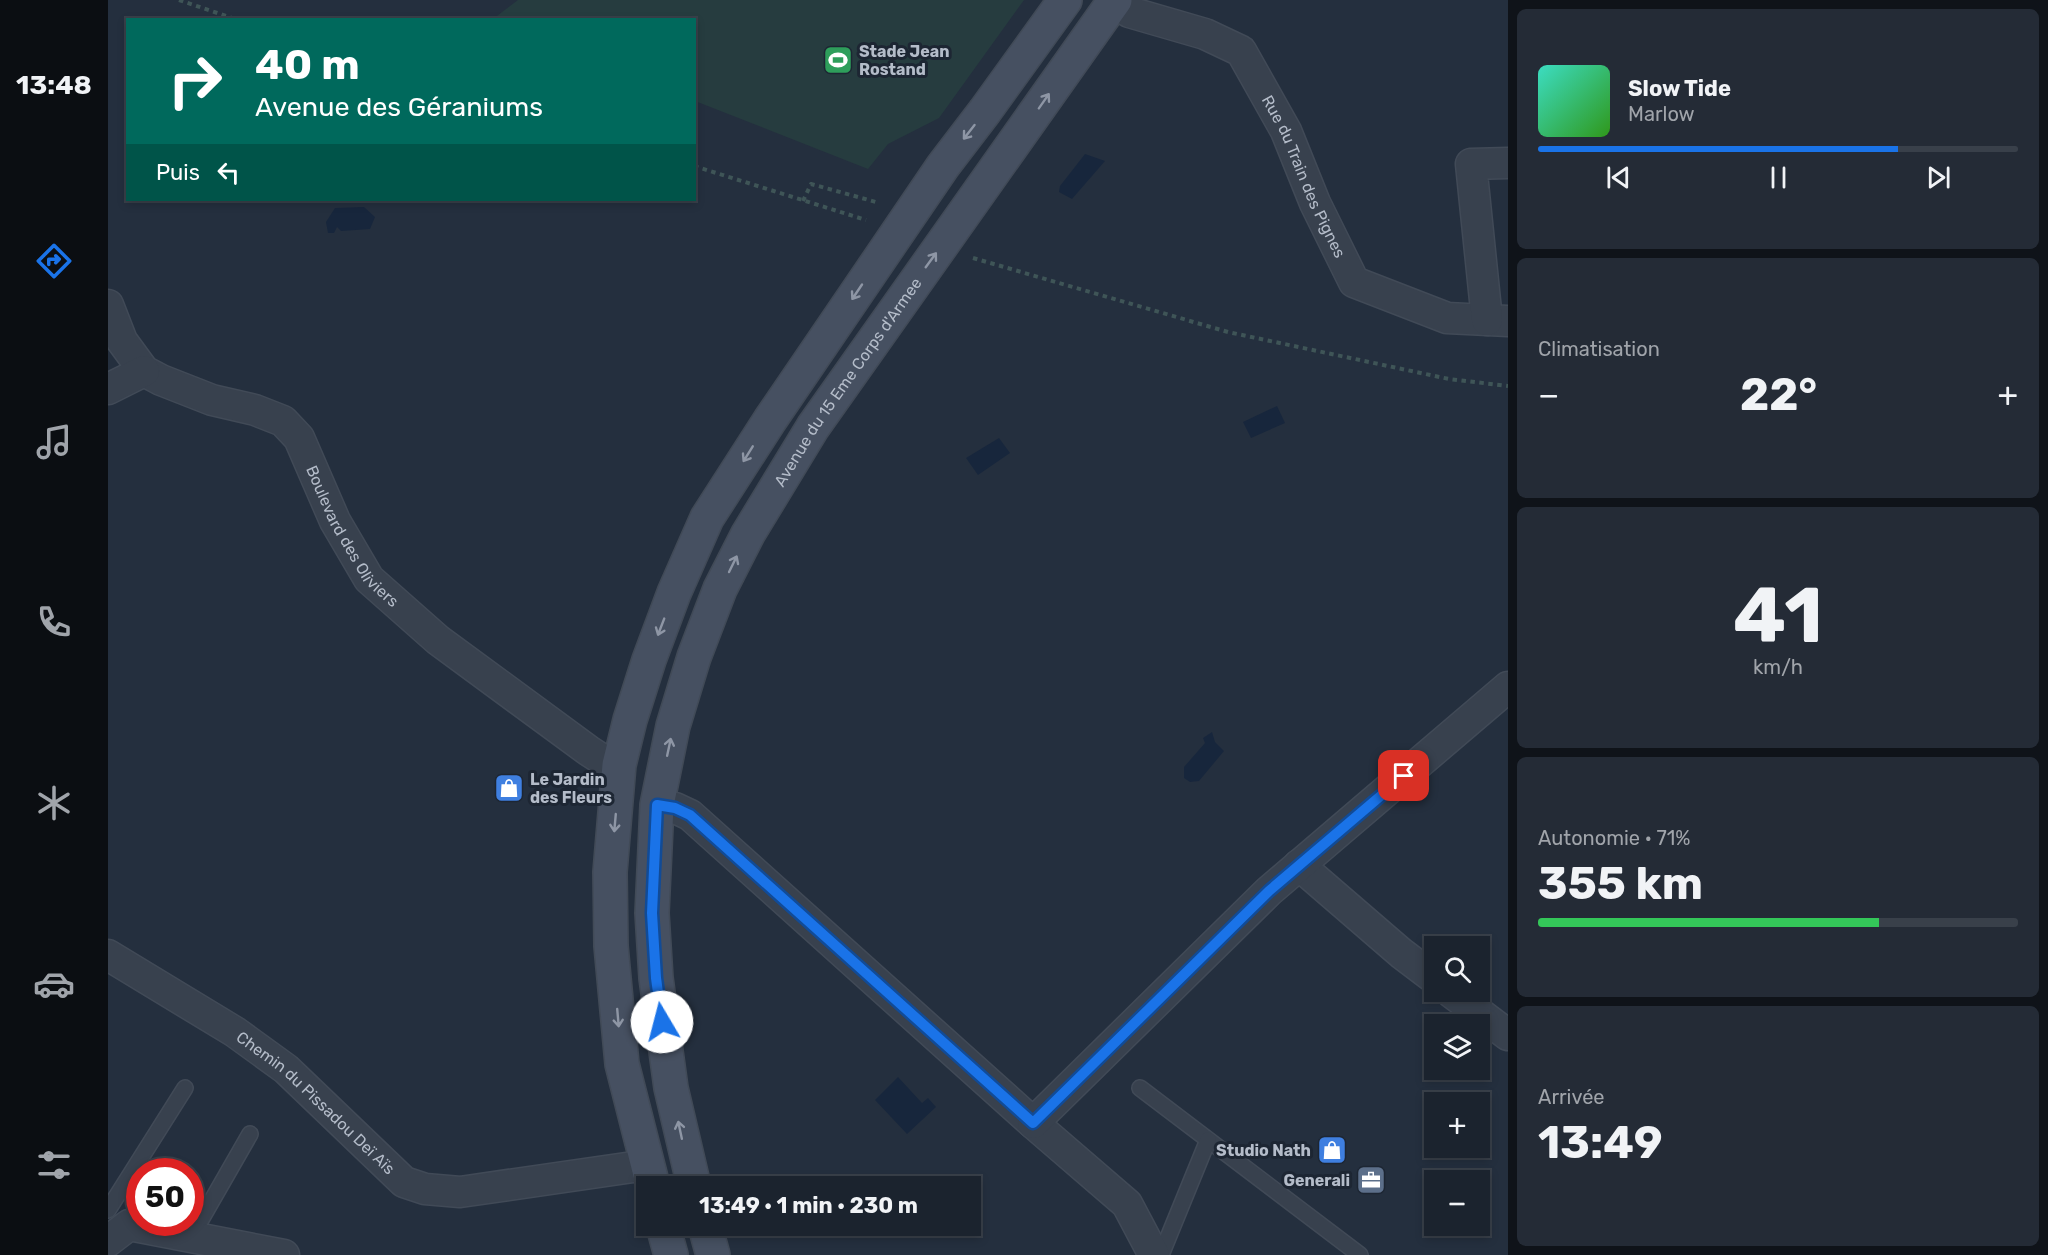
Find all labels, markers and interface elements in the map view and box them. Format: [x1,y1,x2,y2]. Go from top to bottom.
text: 40 m [255,40,360,90]
icon: right [156,42,234,120]
place label: Stade Jean Rostand [859,42,950,79]
sports icon: Stade Jean Rostand [822,44,854,76]
text: 13:48 [16,69,92,101]
text: Slow Tide [1628,75,1731,102]
text: Avenue des Géraniums [255,91,543,123]
street label: Rue du Train des Pignes [1258,92,1350,261]
one-way arrow [1038,93,1050,109]
text: Marlow [1628,102,1695,126]
one-way arrow [962,124,975,140]
icon: left [212,156,245,189]
text: Puis [156,159,200,186]
icon: previous [1602,161,1635,194]
icon: pause [1762,161,1795,194]
icon: next [1922,161,1955,194]
icon: directions [33,240,75,282]
one-way arrow [924,252,937,268]
street label: Avenue du 15 Eme Corps d'Armee [770,274,925,490]
one-way arrow [851,283,863,300]
text: Climatisation [1538,337,1660,361]
text: 22° [1740,368,1817,421]
text: − [1538,375,1559,414]
text: + [1997,375,2018,414]
icon: music [33,421,75,463]
one-way arrow [742,445,754,461]
street label: Boulevard des Oliviers [302,462,403,611]
one-way arrow [727,555,739,573]
text: 41 [1733,569,1823,662]
icon: phone [33,601,75,643]
one-way arrow [655,617,666,636]
text: km/h [1753,655,1803,679]
one-way arrow [664,738,675,758]
pin [1378,750,1429,801]
icon: arrive [1387,759,1420,792]
place label: Le Jardin des Fleurs [530,770,612,807]
shop icon: Le Jardin des Fleurs [493,772,525,804]
icon: climate [33,782,75,824]
one-way arrow [609,813,620,833]
text: Autonomie · 71% [1538,826,1690,850]
text: 355 km [1538,857,1703,910]
map controls [1424,936,1490,1236]
button: search [1424,936,1490,1002]
icon: car [33,963,75,1005]
position arrow [630,990,694,1054]
one-way arrow [613,1007,624,1027]
button: layers [1424,1014,1490,1080]
street label: Chemin du Pissadou Deï Aïs [233,1027,399,1178]
text: Arrivée [1538,1085,1605,1109]
button: + [1424,1092,1490,1158]
text: 13:49 [1538,1116,1663,1169]
one-way arrow [674,1120,685,1140]
shop icon: Studio Nath [1316,1134,1348,1166]
place label: Studio Nath [1216,1141,1311,1160]
icon: filters [33,1144,75,1186]
speed limit sign: 50 [126,1158,204,1236]
office icon: Generali [1355,1164,1387,1196]
button: − [1424,1170,1490,1236]
place label: Generali [1283,1171,1350,1190]
text: 13:49 · 1 min · 230 m [699,1192,918,1219]

